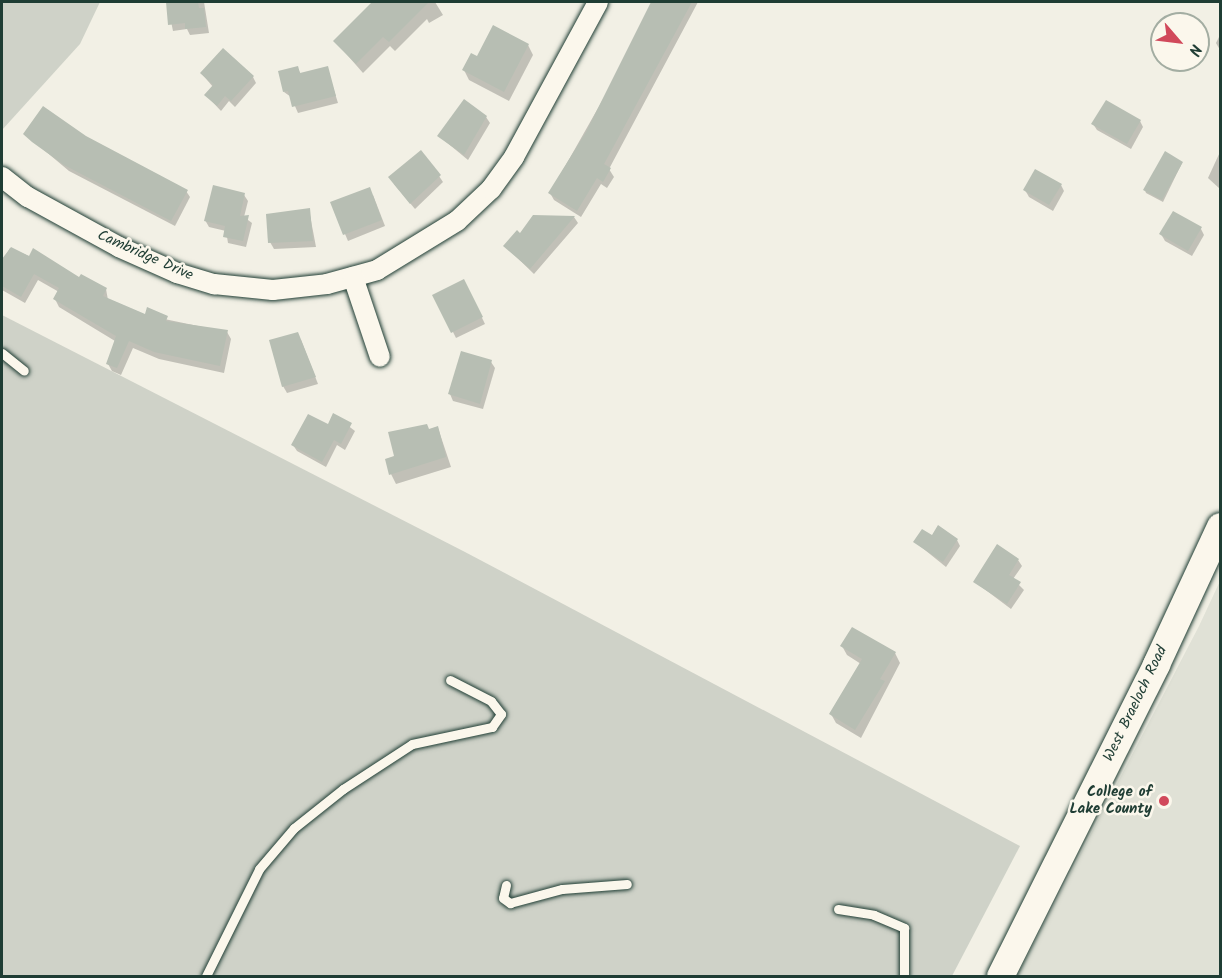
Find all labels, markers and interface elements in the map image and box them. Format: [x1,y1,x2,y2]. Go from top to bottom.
north arrow [1150,12,1210,72]
text: N [1181,39,1208,60]
street label: Cambridge Drive [94,227,196,285]
street label: West Braeloch Road [1100,643,1172,765]
place label: College of Lake County [1069,783,1152,818]
marker: College of Lake County [1157,794,1171,808]

